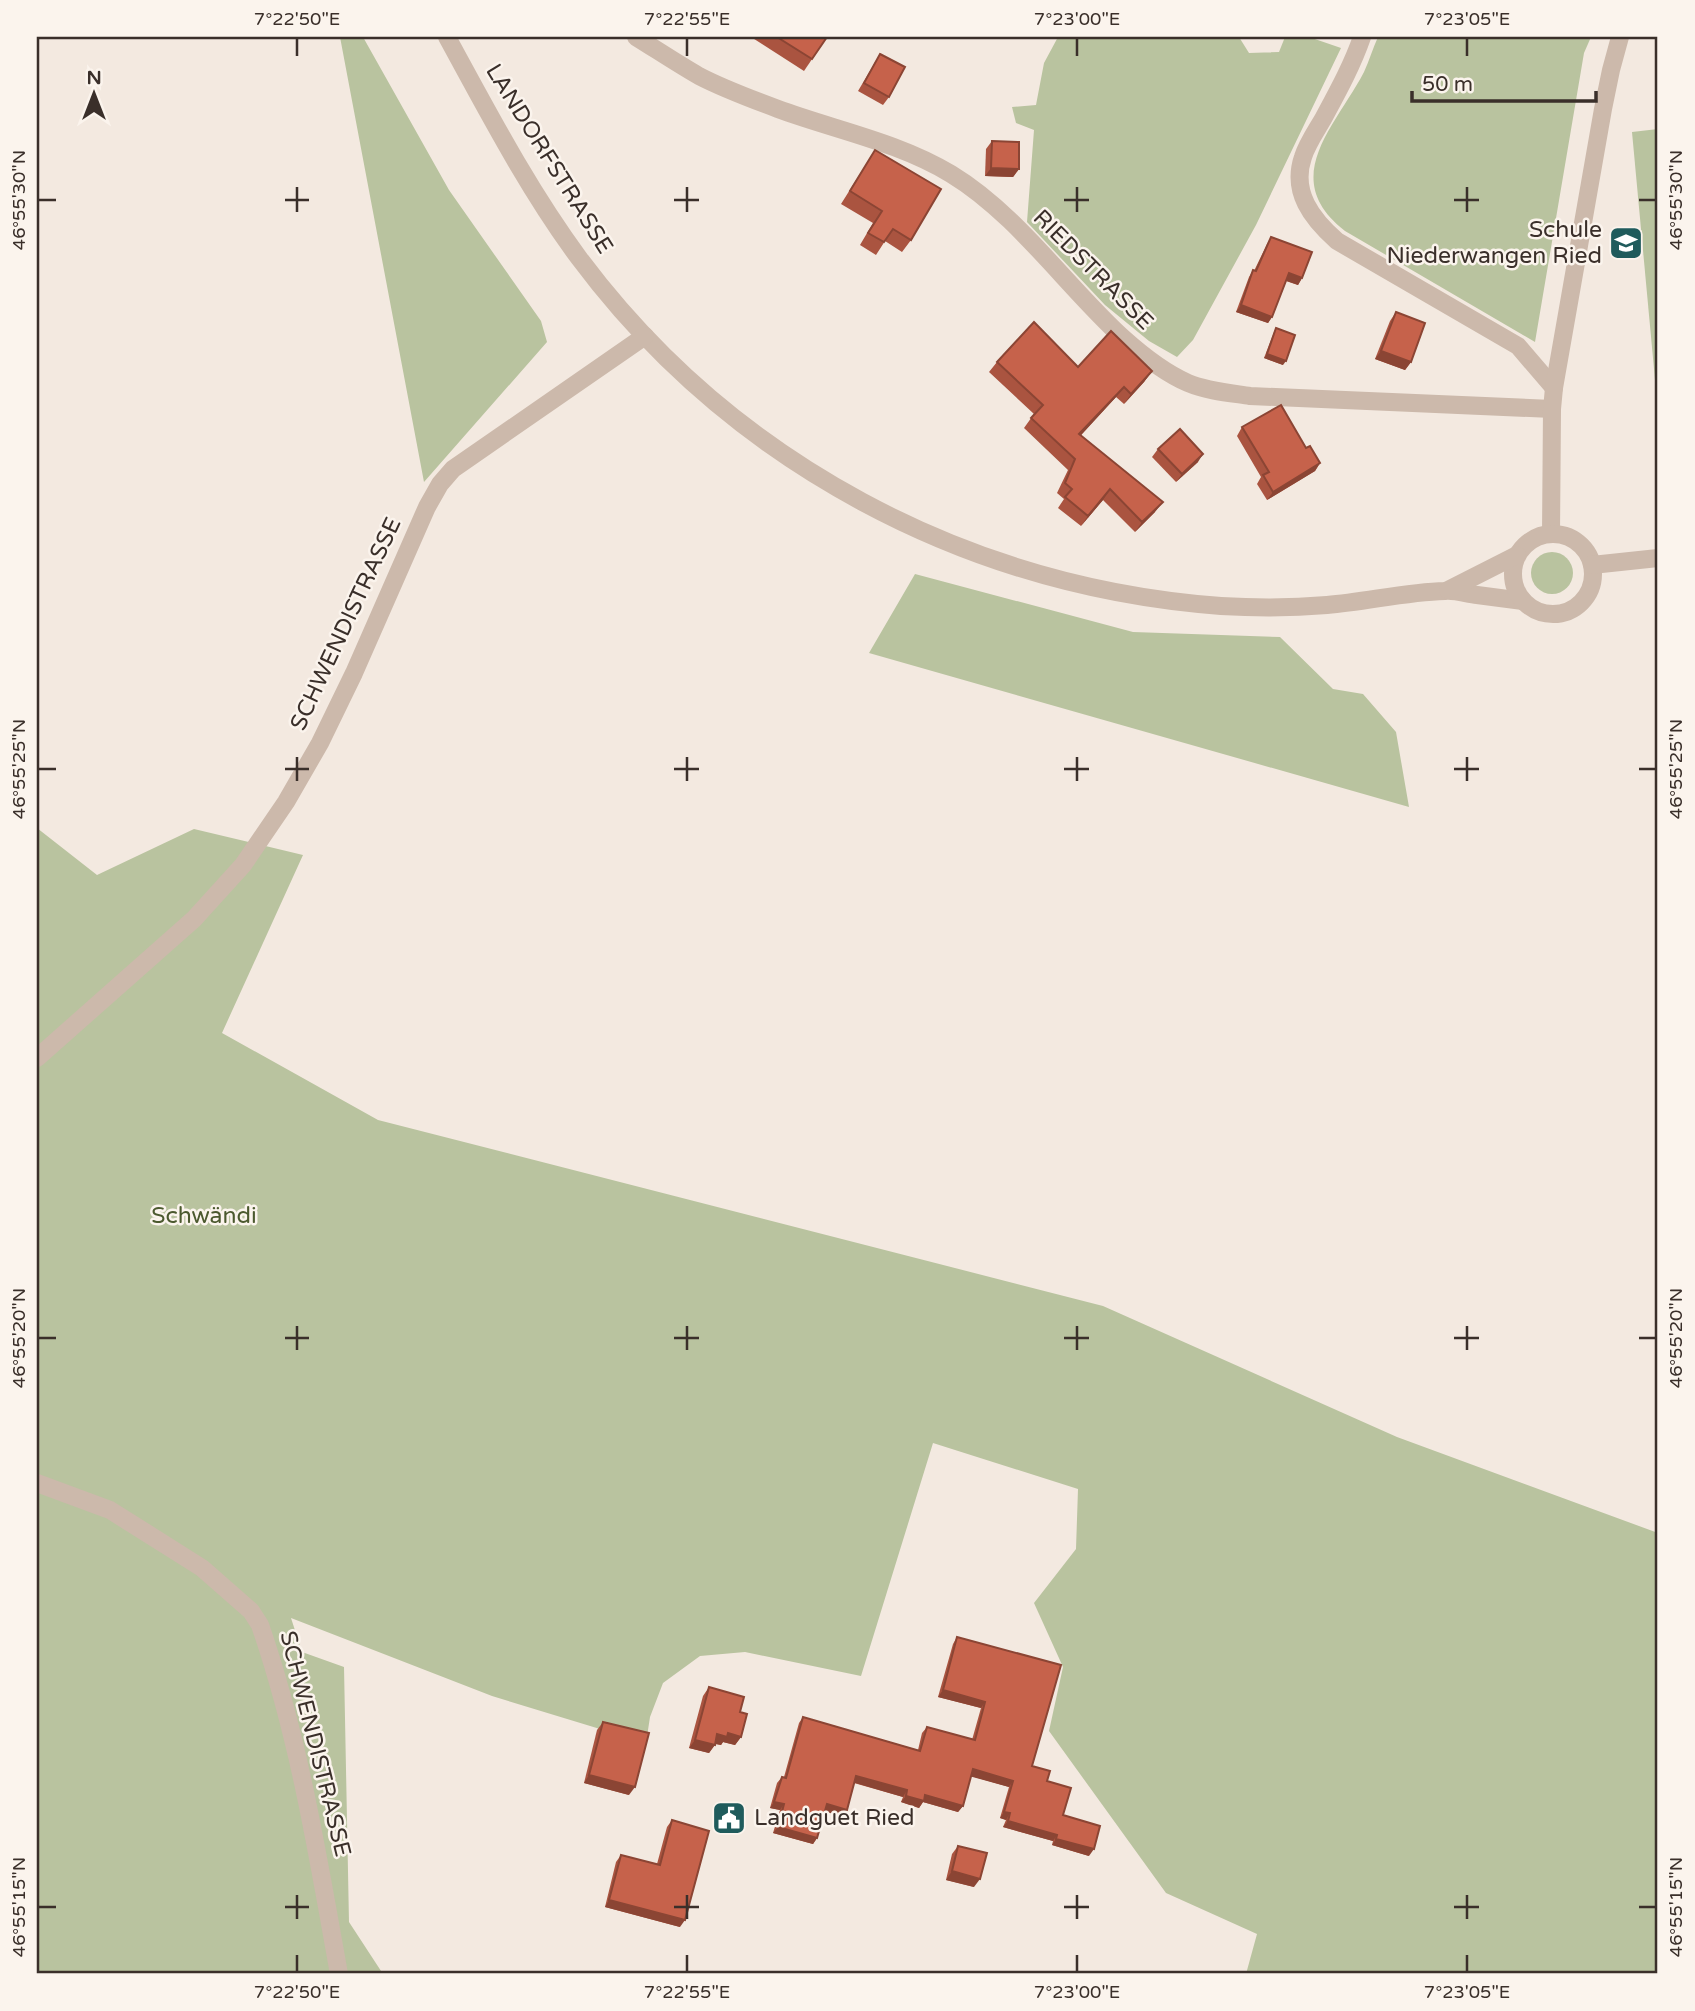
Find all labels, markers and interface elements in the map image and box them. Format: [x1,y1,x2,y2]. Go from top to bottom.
text: 7°22'50"E [254,8,340,30]
text: 7°22'55"E [644,8,730,30]
text: 7°23'00"E [1034,8,1120,30]
text: 7°23'05"E [1424,8,1510,30]
street label: LANDORFSTRASSE [479,59,619,259]
north arrow [60,60,130,130]
scale bar [1412,60,1595,104]
text: N [86,67,102,89]
text: 50 m [1422,72,1473,97]
text: 46°55'30"N [8,150,30,250]
text: 46°55'30"N [1665,150,1687,250]
street label: RIEDSTRASSE [1027,204,1159,336]
place label: Schule Niederwangen Ried [1387,216,1602,270]
school or university icon: Schule Niederwangen Ried [1607,224,1645,262]
street label: SCHWENDISTRASSE [284,513,408,735]
text: 46°55'25"N [8,719,30,819]
text: 46°55'25"N [1665,719,1687,819]
park label: Schwändi [151,1202,257,1230]
text: 46°55'20"N [8,1288,30,1388]
text: 46°55'20"N [1665,1288,1687,1388]
street label: SCHWENDISTRASSE [273,1628,357,1860]
public building icon: Landguet Ried [710,1799,748,1837]
place label: Landguet Ried [754,1804,915,1832]
text: 46°55'15"N [8,1857,30,1957]
text: 46°55'15"N [1665,1857,1687,1957]
text: 7°22'50"E [254,1981,340,2003]
text: 7°22'55"E [644,1981,730,2003]
text: 7°23'00"E [1034,1981,1120,2003]
text: 7°23'05"E [1424,1981,1510,2003]

